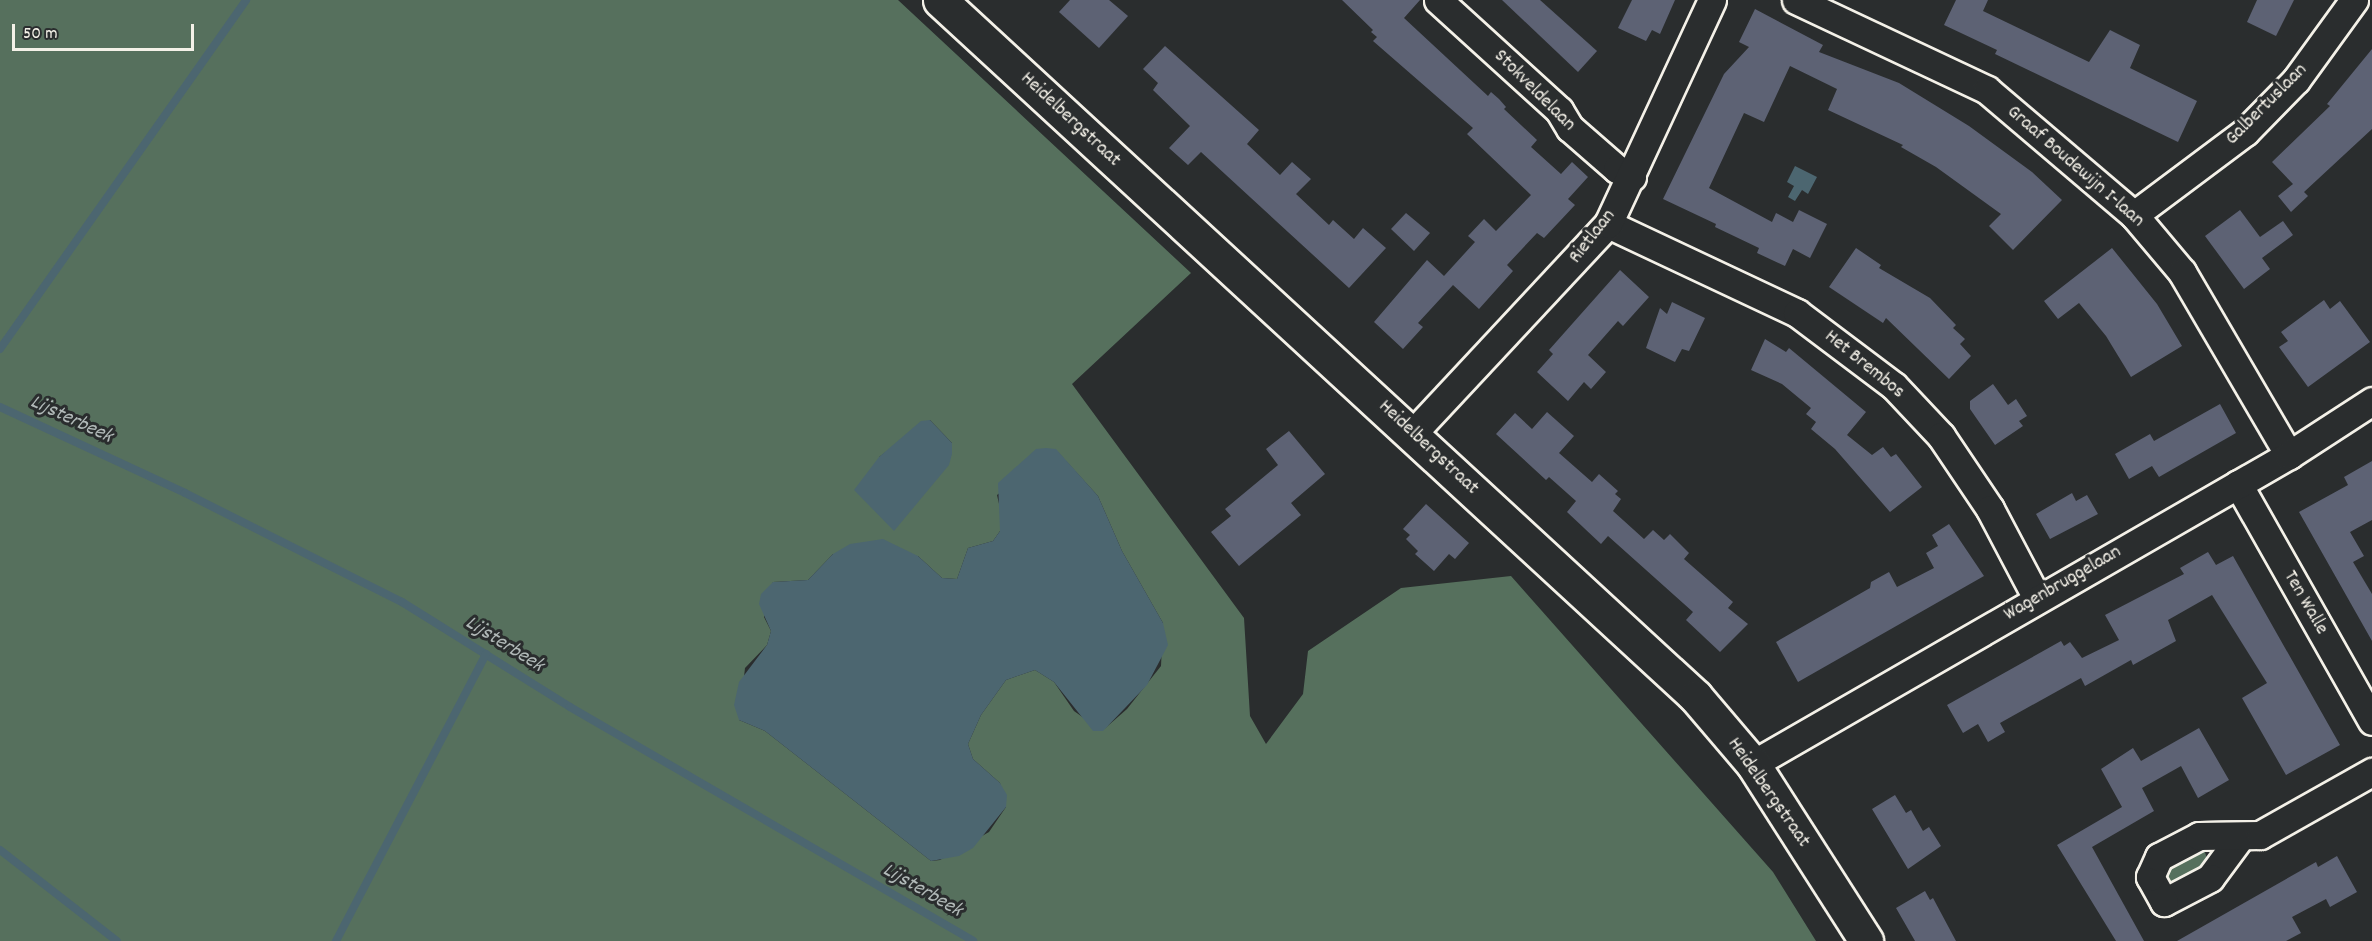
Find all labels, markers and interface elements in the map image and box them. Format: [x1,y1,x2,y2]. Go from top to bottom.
scale bar [15,12,196,50]
text: 50 m [23,22,58,47]
street label: Stokveldelaan [1488,45,1580,137]
street label: Galbertuslaan [2221,59,2313,151]
street label: Heidelbergstraat [1015,67,1125,173]
street label: Graaf Boudewijn I-laan [2001,101,2149,233]
street label: Rietlaan [1564,205,1622,269]
street label: Het Brembos [1819,325,1909,405]
water label: Lijsterbeek [26,390,116,450]
street label: Heidelbergstraat [1373,395,1483,501]
street label: Wagenbruggelaan [2000,541,2126,627]
street label: Ten Walle [2277,567,2333,639]
water label: Lijsterbeek [460,611,548,679]
street label: Heidelbergstraat [1721,733,1815,853]
water label: Lijsterbeek [878,858,966,924]

